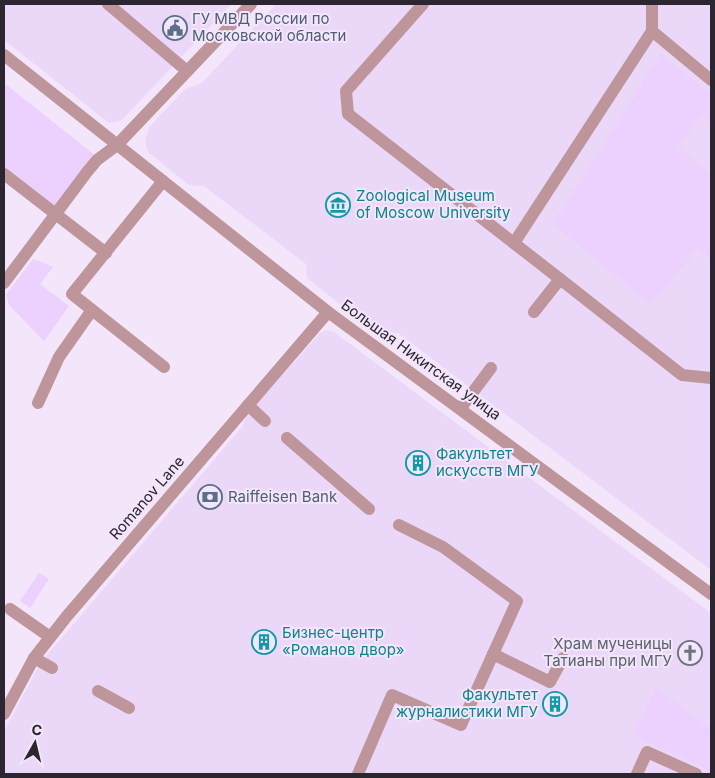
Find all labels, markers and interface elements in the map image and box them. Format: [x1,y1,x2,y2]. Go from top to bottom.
place label: ГУ МВД России по Московской области [192,9,346,45]
public building icon: ГУ МВД России по Московской области [162,15,188,41]
place label: Zoological Museum of Moscow University [356,186,511,222]
museum icon: Zoological Museum of Moscow University [325,192,351,218]
street label: Большая Никитская улица [338,295,505,424]
place label: Факультет искусств МГУ [436,444,539,480]
building icon: Факультет искусств МГУ [405,450,431,476]
street label: Romanov Lane [105,452,188,543]
bank icon: Raiffeisen Bank [197,484,223,510]
place label: Raiffeisen Bank [228,487,338,506]
place label: Бизнес-центр «Романов двор» [282,623,405,659]
building icon: Бизнес-центр «Романов двор» [251,629,277,655]
place label: Храм мученицы Татианы при МГУ [544,634,673,670]
church icon: Храм мученицы Татианы при МГУ [677,640,703,666]
place label: Факультет журналистики МГУ [396,685,539,721]
building icon: Факультет журналистики МГУ [542,691,568,717]
north arrow [10,718,60,768]
text: С [31,720,43,739]

